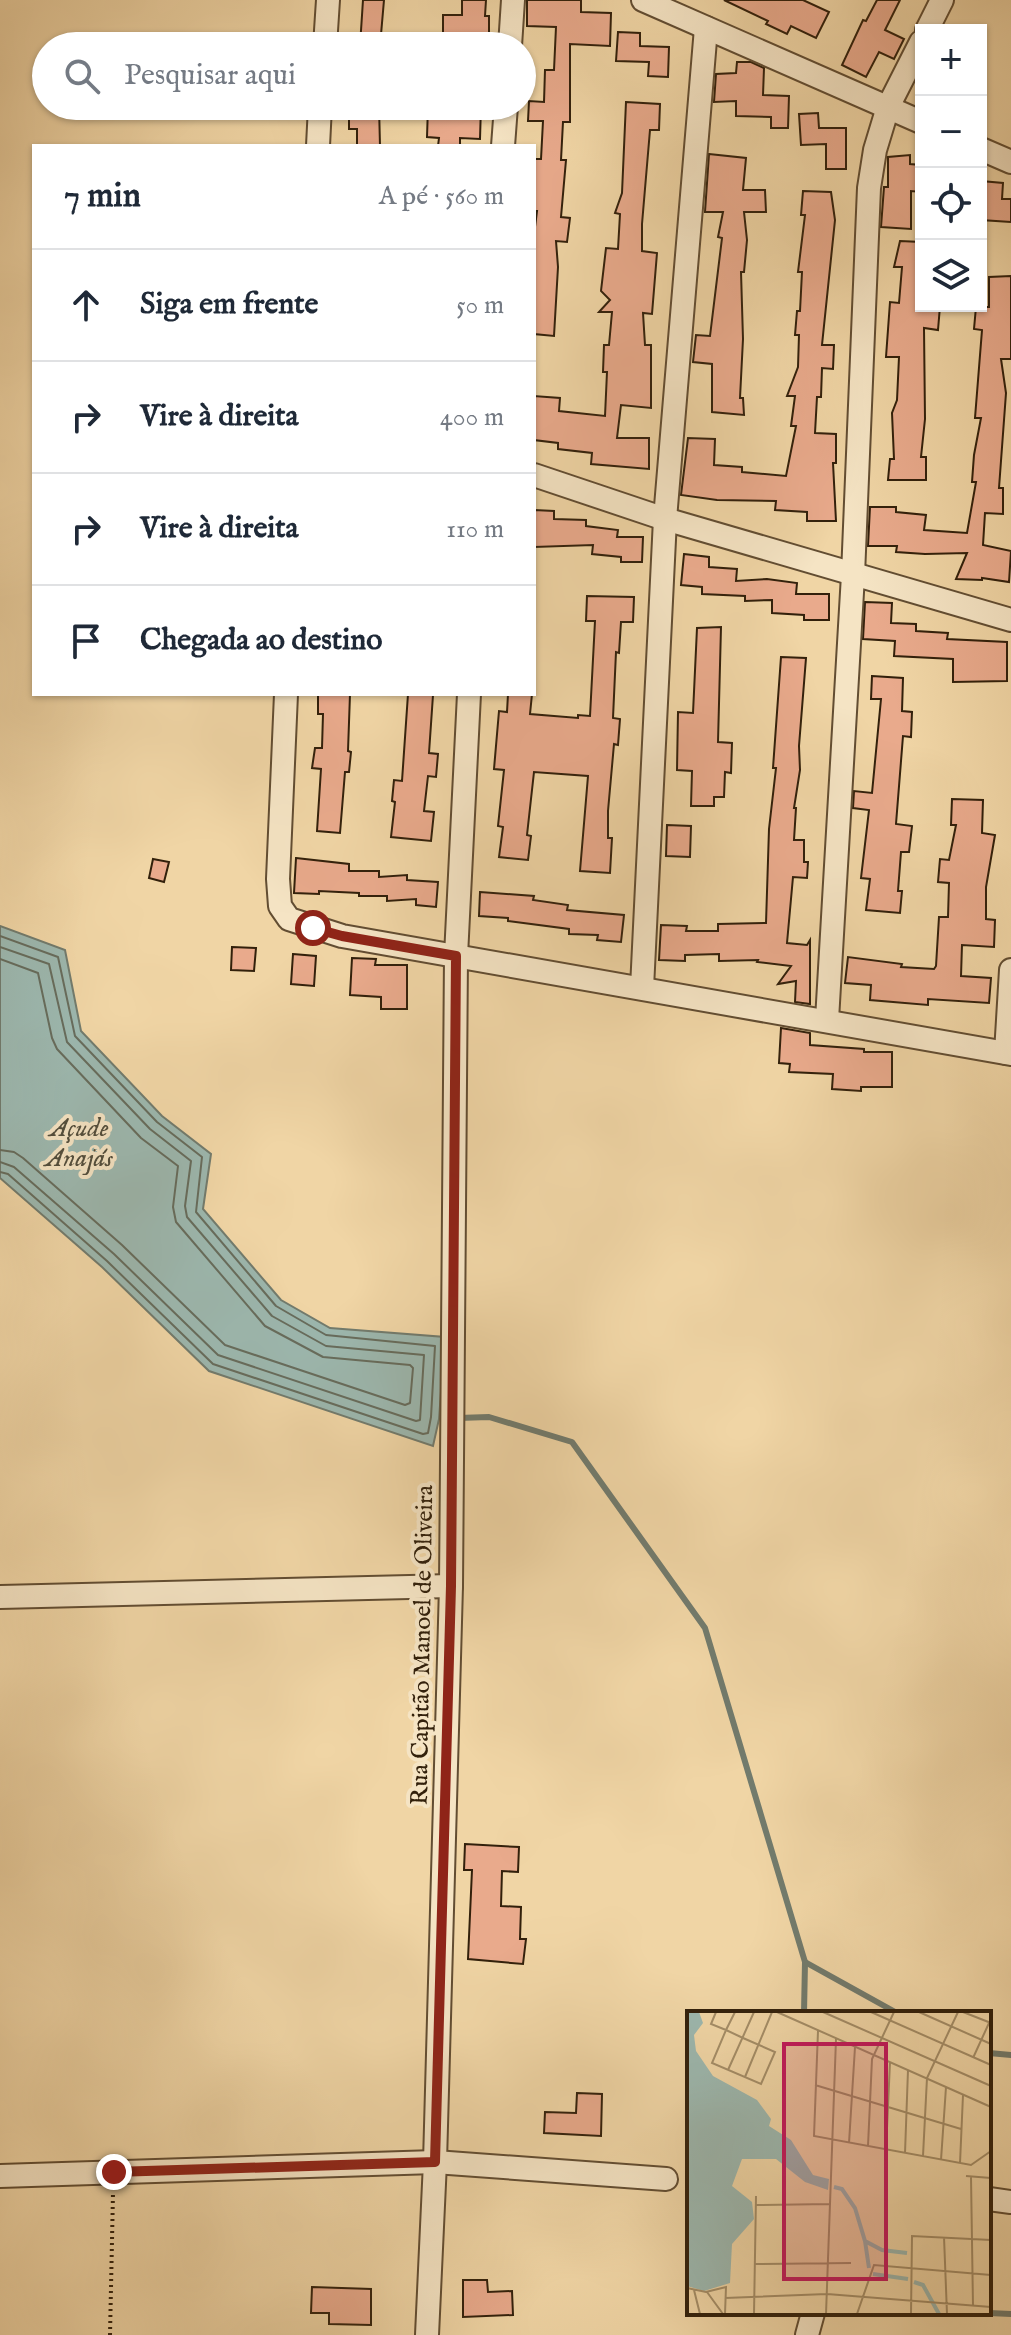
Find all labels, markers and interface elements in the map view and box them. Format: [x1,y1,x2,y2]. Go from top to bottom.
map controls [915,24,987,312]
button: + [915,24,987,96]
search box [32,32,536,120]
icon: search [60,54,104,98]
text: Pesquisar aqui [124,57,296,95]
button: − [915,96,987,168]
button: locate [915,168,987,240]
text: 7 min [64,175,141,218]
text: A pé · 560 m [379,180,504,213]
button: layers [915,240,987,312]
icon: ahead [64,283,108,327]
text: Siga em frente [140,286,318,324]
text: 50 m [456,289,504,322]
icon: right [64,395,108,439]
text: Vire à direita [140,398,299,436]
text: 400 m [440,401,504,434]
icon: right [64,507,108,551]
text: Vire à direita [140,510,299,548]
text: 110 m [446,513,504,546]
icon: arrive [64,619,108,663]
text: Chegada ao destino [140,622,382,660]
route start [295,910,331,946]
water label: Açude Anajás [42,1112,113,1175]
street label: Rua Capitão Manoel de Oliveira [405,1484,441,1805]
inset map [687,2011,991,2315]
route end [96,2154,132,2190]

